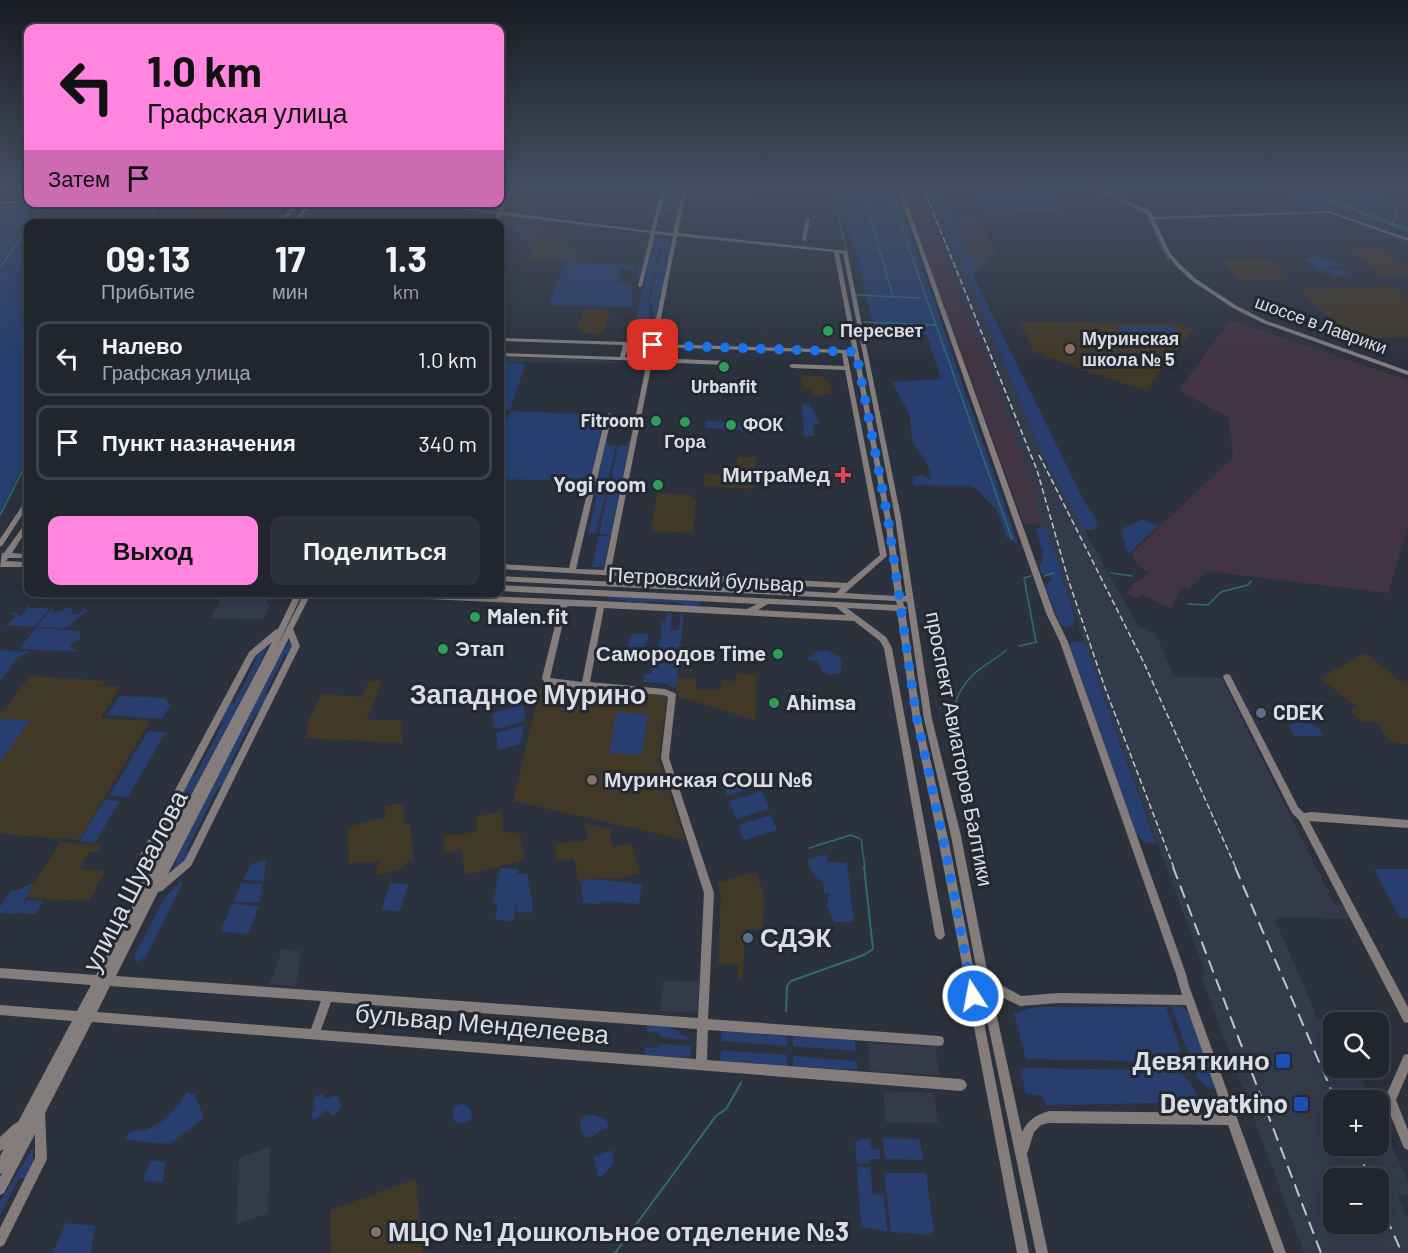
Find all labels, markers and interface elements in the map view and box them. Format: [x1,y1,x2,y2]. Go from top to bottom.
text: 1.0 km [147,45,262,95]
icon: left [48,48,126,126]
text: Графская улица [147,96,348,128]
icon: arrive [122,162,155,195]
text: Затем [48,165,110,191]
text: 09:13 [106,236,190,279]
text: 17 [275,236,305,279]
text: 1.3 [385,236,427,279]
text: Прибытие [101,279,195,303]
text: мин [272,279,308,303]
text: km [393,279,419,303]
street label: шоссе в Лаврики [1252,290,1390,358]
pin [627,319,678,370]
place label: Пересвет [840,319,923,341]
marker: Пересвет [821,324,835,338]
place label: Муринская школа № 5 [1082,327,1179,370]
icon: arrive [636,328,669,361]
text: Налево [102,332,183,358]
icon: left [51,342,84,375]
marker: Муринская школа № 5 [1063,342,1077,356]
text: 1.0 km [418,346,477,372]
text: Графская улица [102,360,251,384]
marker: Urbanfit [717,360,731,374]
place label: Urbanfit [691,375,757,397]
place label: Fitroom [581,409,644,431]
place label: ФОК [743,413,784,435]
marker: Fitroom [649,414,663,428]
marker: Гора [678,415,692,429]
marker: ФОК [724,418,738,432]
icon: arrive [51,426,84,459]
text: Пункт назначения [102,429,296,455]
text: 340 m [419,430,477,456]
place label: Гора [664,430,707,452]
place label: МитраМед [722,461,830,486]
marker: МитраМед [834,466,852,484]
place label: Yogi room [553,471,646,496]
marker: Yogi room [651,478,665,492]
button: Выход [48,516,258,585]
button: Поделиться [270,516,480,585]
street label: Петровский бульвар [607,561,805,596]
place label: Malen.fit [487,603,568,628]
street label: проспект Авиаторов Балтики [922,609,999,888]
marker: Malen.fit [468,610,482,624]
place label: Этап [455,635,505,660]
place label: Самородов Time [596,640,766,665]
marker: Этап [436,642,450,656]
marker: Самородов Time [771,647,785,661]
district label: Западное Мурино [410,677,646,710]
place label: Ahimsa [786,689,856,714]
marker: Ahimsa [767,696,781,710]
place label: CDEK [1273,699,1324,724]
marker: CDEK [1254,706,1268,720]
place label: Муринская СОШ №6 [604,766,813,791]
marker: Муринская СОШ №6 [585,773,599,787]
street label: улица Шувалова [75,784,193,976]
place label: СДЭК [760,921,831,952]
marker: СДЭК [741,931,755,945]
position arrow [941,964,1005,1028]
street label: бульвар Менделеева [354,996,611,1049]
map controls [1323,1012,1389,1234]
button: search [1323,1012,1389,1078]
place label: Девяткино [1133,1044,1270,1075]
marker: Девяткино [1274,1052,1292,1070]
place label: Devyatkino [1160,1087,1288,1118]
button: + [1323,1090,1389,1156]
marker: Devyatkino [1292,1095,1310,1113]
button: − [1323,1168,1389,1234]
place label: МЦО №1 Дошкольное отделение №3 [388,1215,849,1246]
marker: МЦО №1 Дошкольное отделение №3 [369,1225,383,1239]

